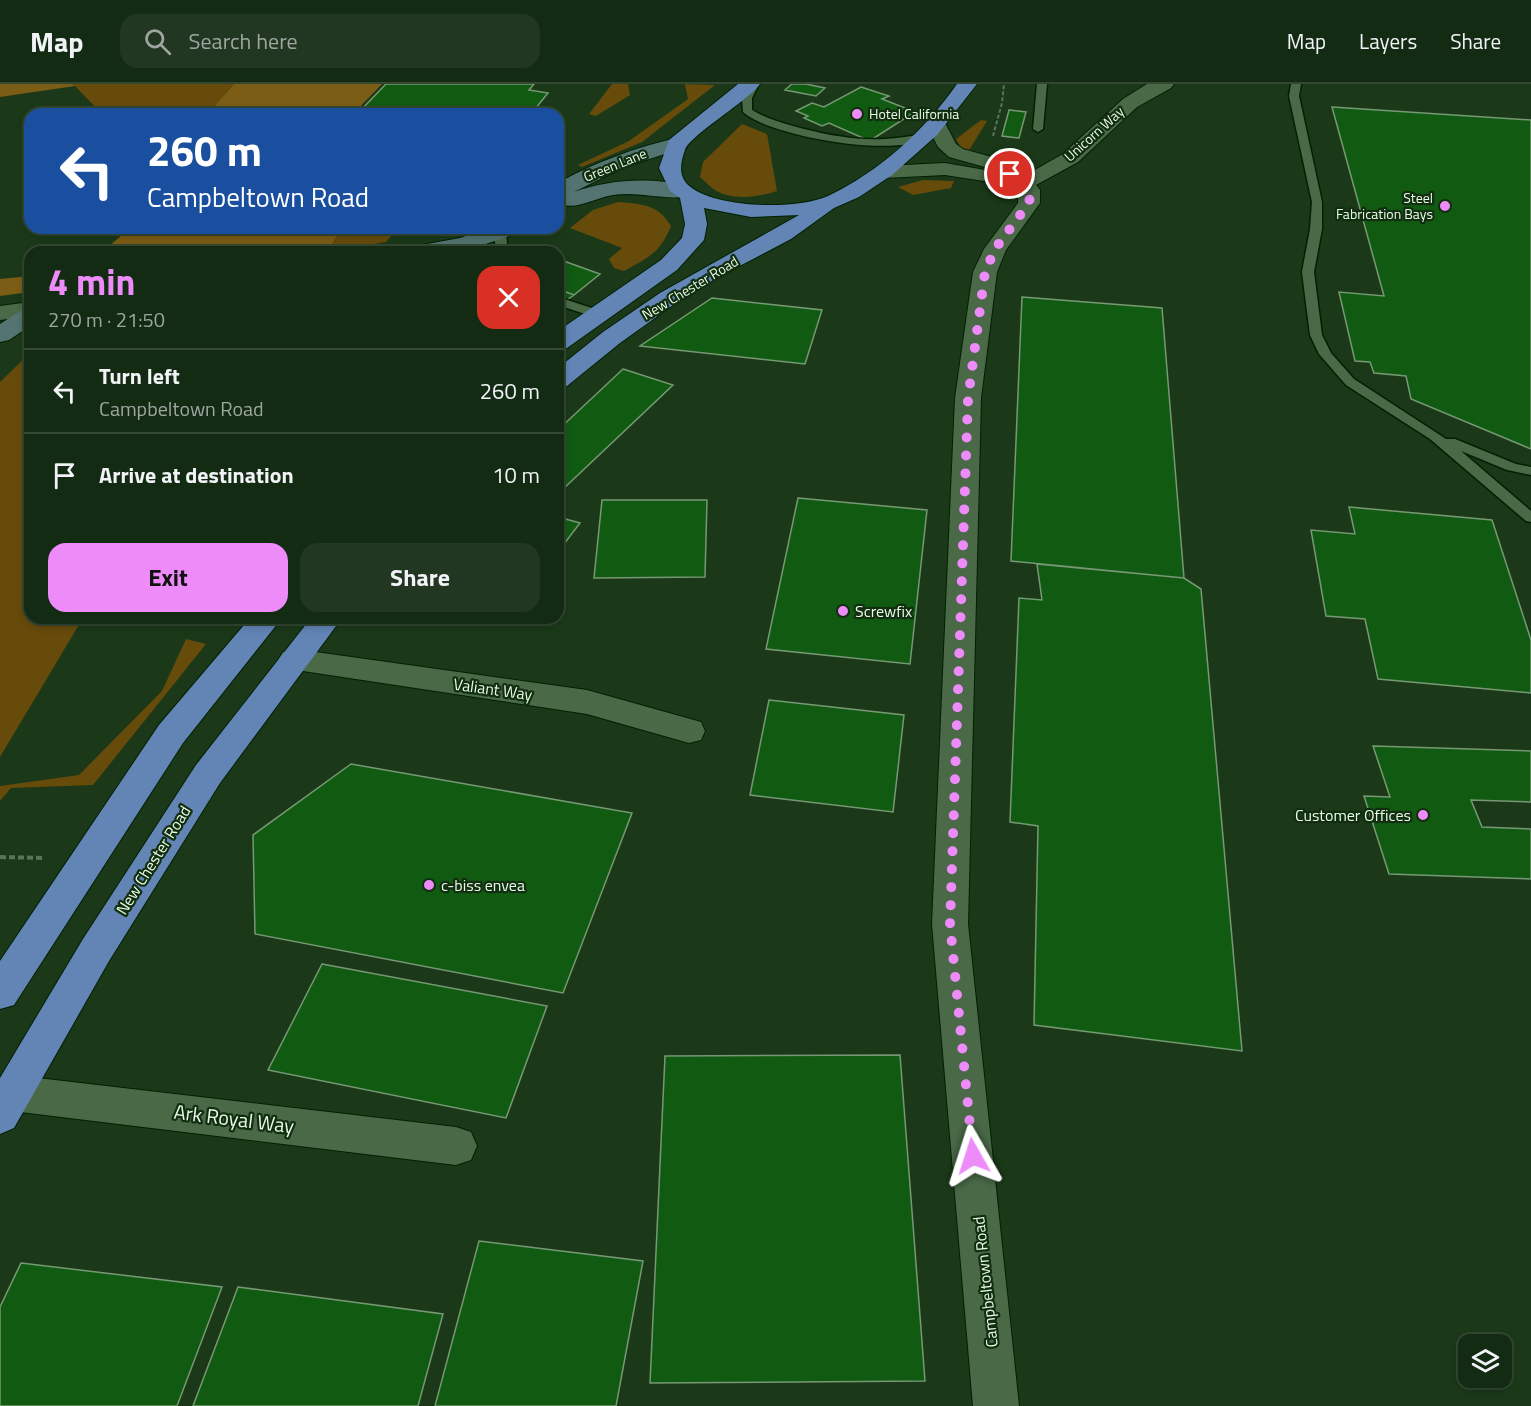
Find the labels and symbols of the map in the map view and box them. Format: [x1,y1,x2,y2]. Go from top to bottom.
street label: Unicorn Way [1059,101,1128,166]
place label: Hotel California [869,103,959,124]
marker: Hotel California [850,107,864,121]
street label: Green Lane [580,142,650,187]
pin [984,148,1035,199]
place label: Steel Fabrication Bays [1336,187,1433,224]
marker: Steel Fabrication Bays [1438,199,1452,213]
street label: New Chester Road [638,250,742,325]
place label: Screwfix [855,599,912,623]
marker: Screwfix [836,604,850,618]
street label: Valiant Way [452,672,534,706]
street label: New Chester Road [110,801,196,919]
place label: Customer Offices [1295,803,1411,827]
marker: Customer Offices [1416,808,1430,822]
place label: c-biss envea [441,873,525,897]
marker: c-biss envea [422,878,436,892]
street label: Ark Royal Way [172,1096,296,1141]
position arrow [941,1124,1005,1188]
street label: Campbeltown Road [966,1215,1004,1349]

